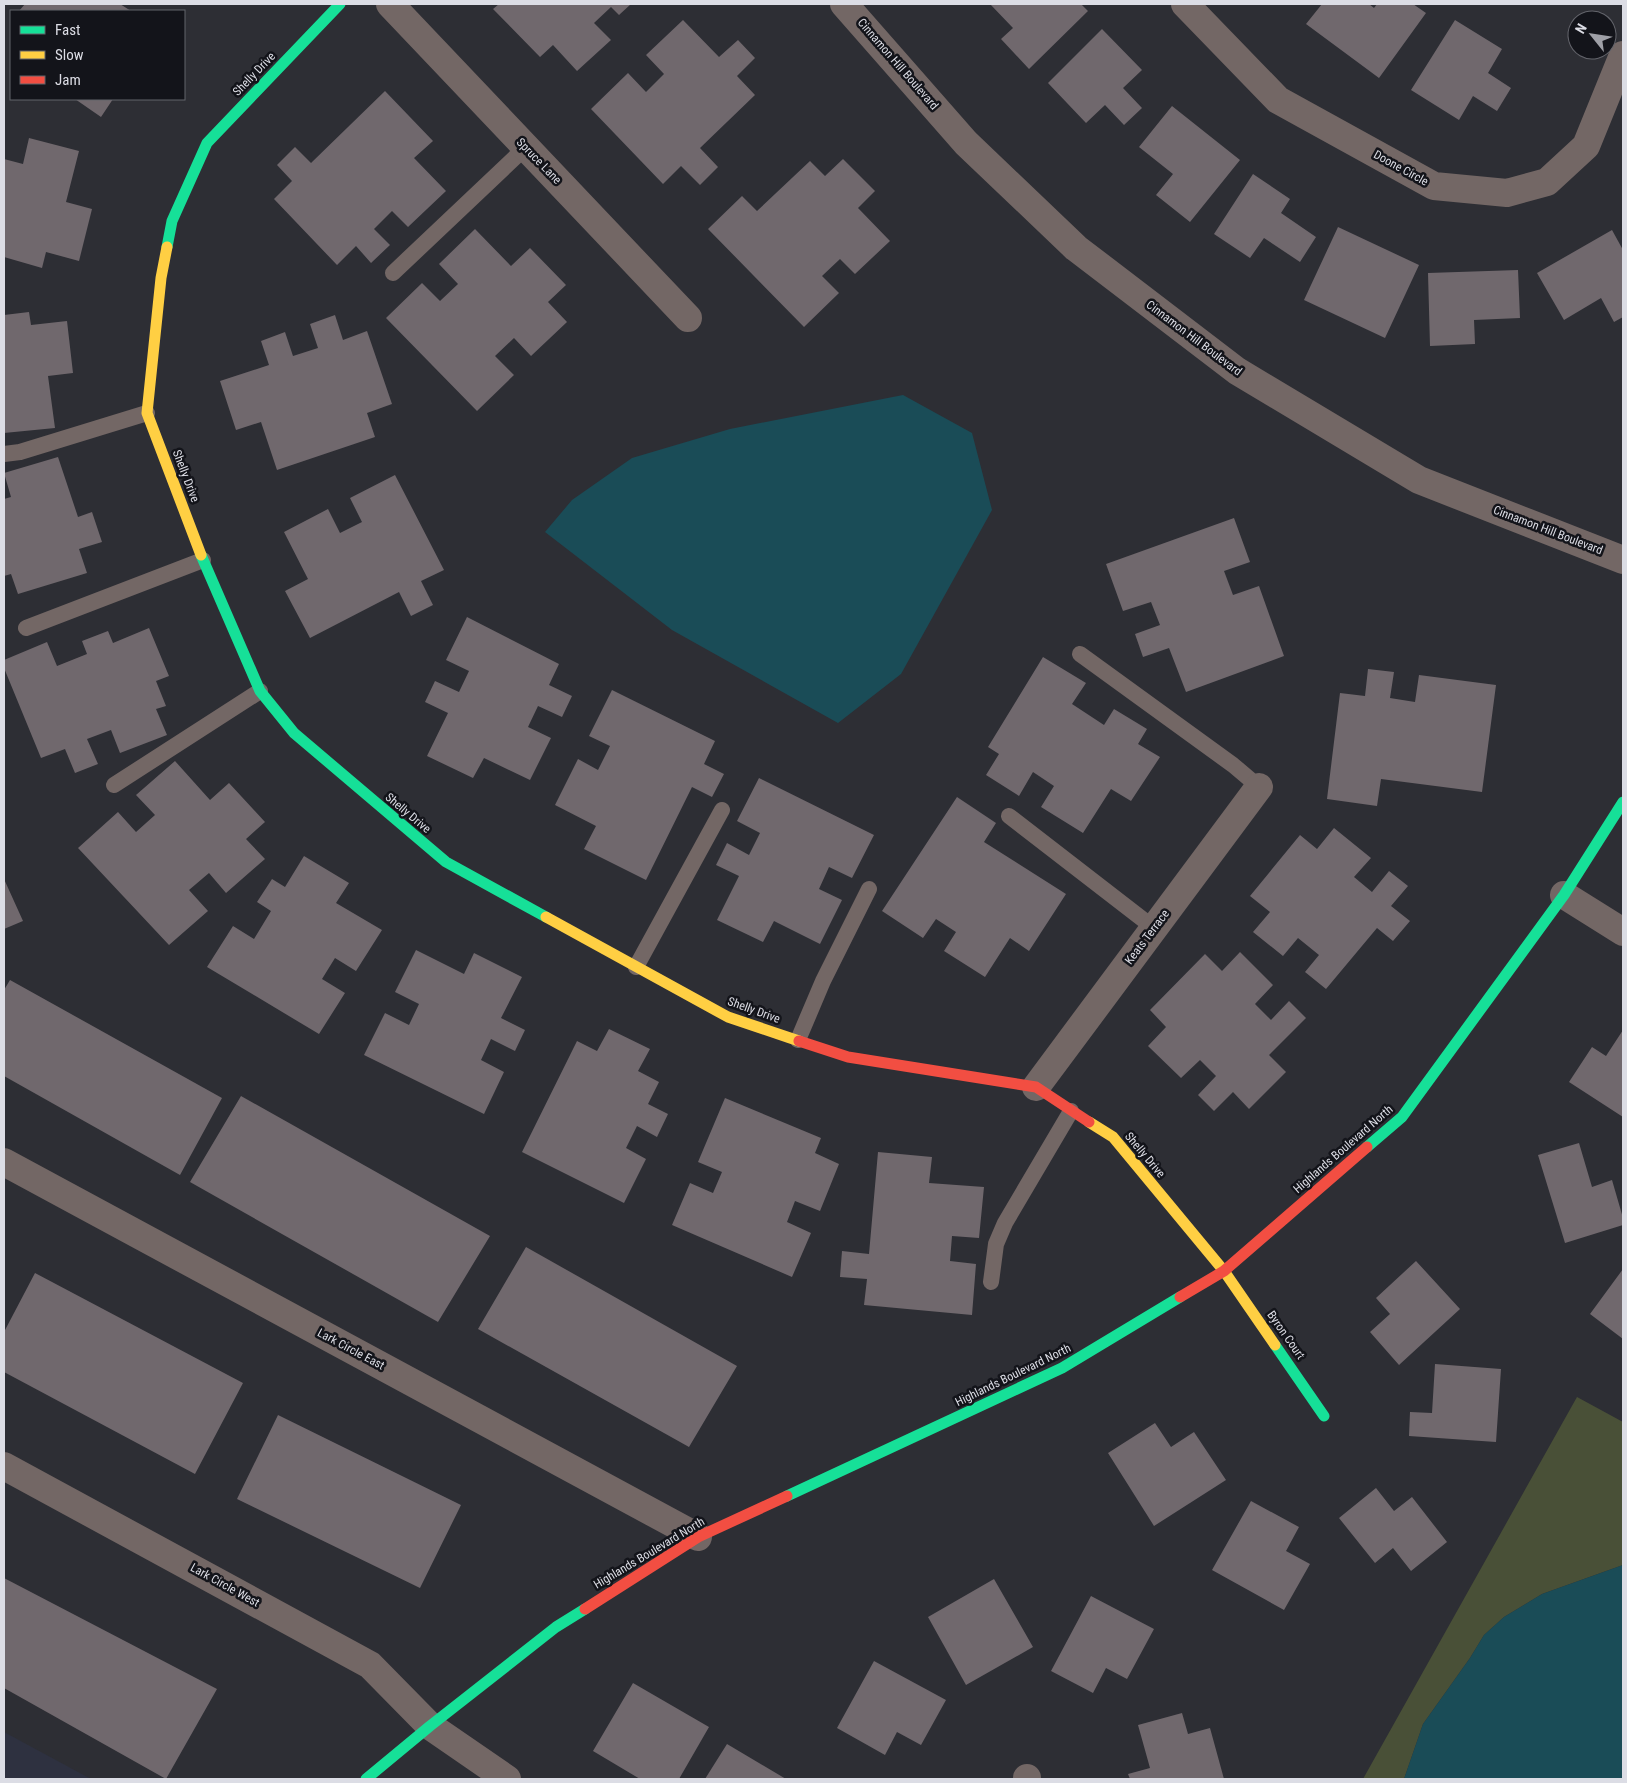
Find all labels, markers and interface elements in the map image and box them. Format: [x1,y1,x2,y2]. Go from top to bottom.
legend [10,10,185,100]
north arrow [1567,10,1617,60]
street label: Cinnamon Hill Boulevard [855,16,941,112]
text: Fast [55,21,80,39]
text: N [1572,21,1590,36]
text: Slow [55,46,84,64]
street label: Shelly Drive [230,49,278,99]
text: Jam [55,71,81,89]
street label: Spruce Lane [514,135,565,187]
street label: Doone Circle [1371,147,1431,189]
street label: Cinnamon Hill Boulevard [1143,298,1245,379]
street label: Shelly Drive [170,448,202,504]
street label: Cinnamon Hill Boulevard [1491,503,1605,557]
street label: Shelly Drive [382,790,434,836]
street label: Keats Terrace [1122,907,1172,967]
street label: Shelly Drive [726,994,783,1026]
street label: Highlands Boulevard North [1291,1102,1396,1196]
street label: Shelly Drive [1122,1129,1168,1181]
street label: Byron Court [1264,1308,1308,1362]
street label: Lark Circle East [315,1325,387,1373]
street label: Highlands Boulevard North [953,1341,1073,1409]
street label: Highlands Boulevard North [591,1514,707,1592]
street label: Lark Circle West [188,1560,262,1610]

